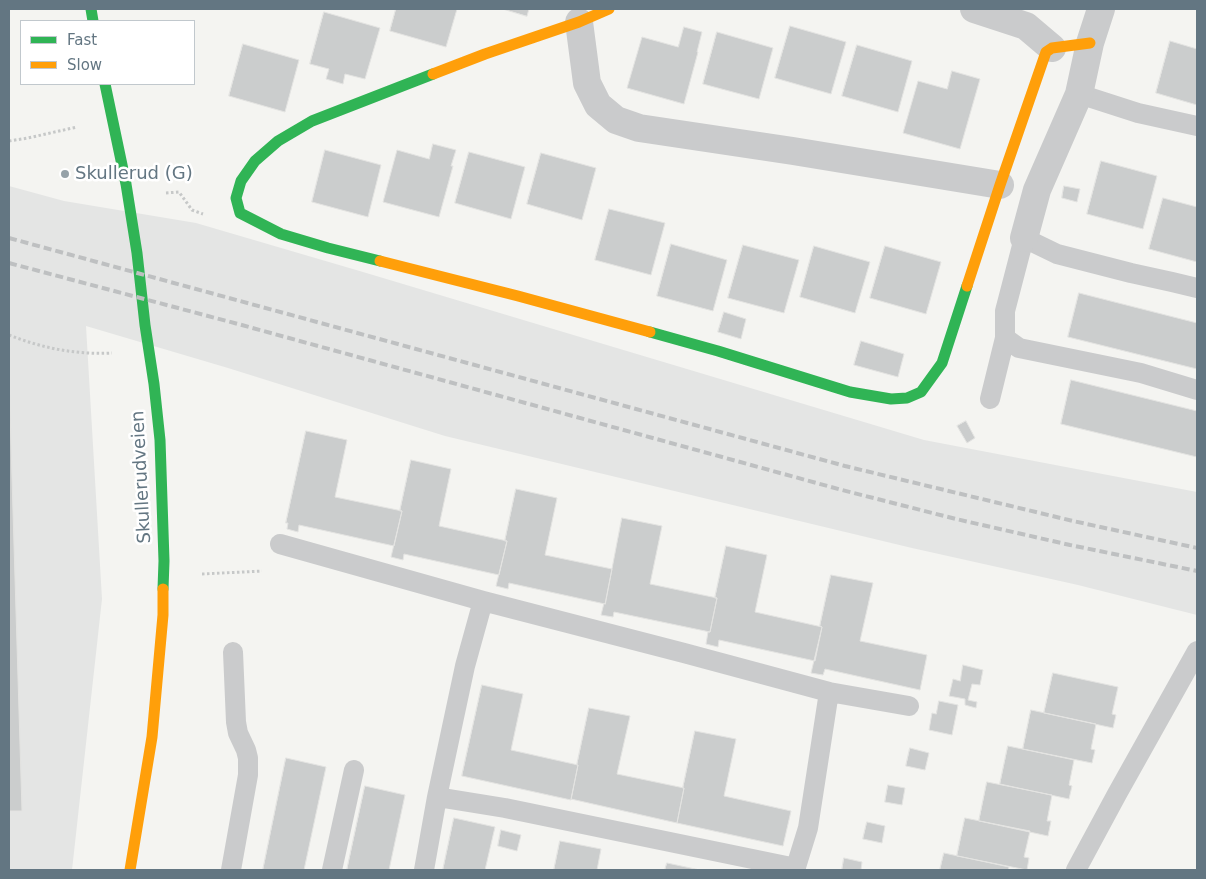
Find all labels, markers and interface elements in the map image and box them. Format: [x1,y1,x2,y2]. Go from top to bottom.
legend [20,20,195,85]
text: Fast [67,31,97,49]
text: Slow [67,56,102,74]
place label: Skullerud (G) [75,163,193,185]
marker: Skullerud (G) [59,168,71,180]
street label: Skullerudveien [128,410,156,544]

